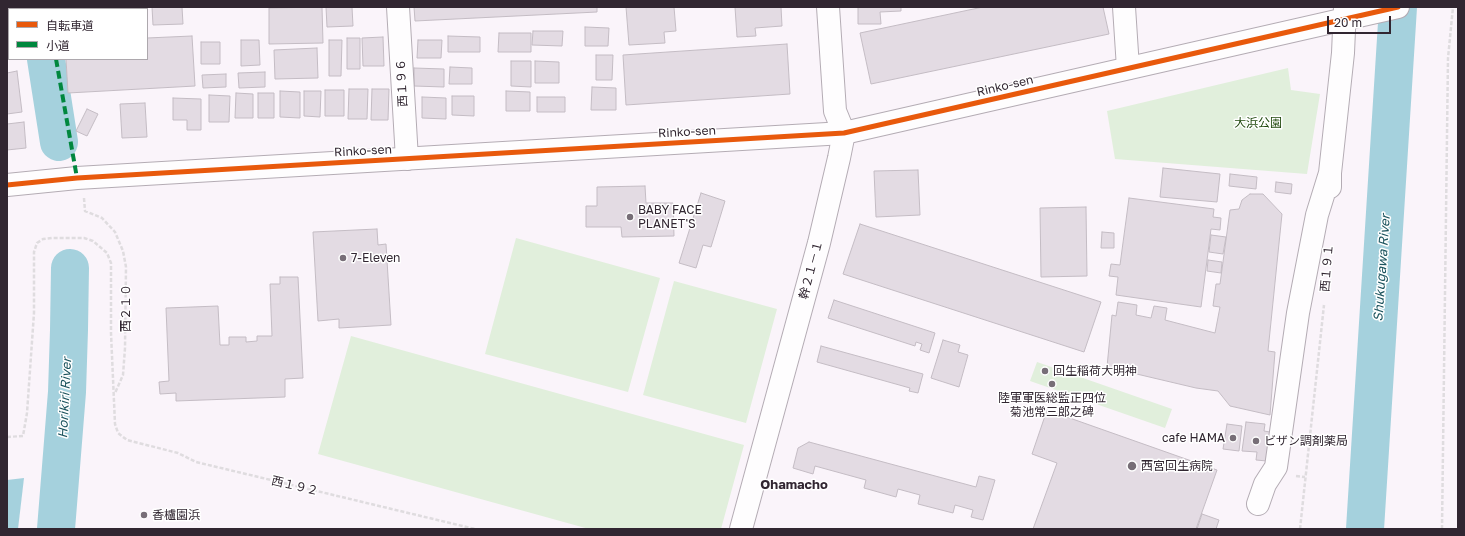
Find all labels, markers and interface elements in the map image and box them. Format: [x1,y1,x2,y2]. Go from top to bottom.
legend [8,8,148,60]
scale bar [1329,8,1393,34]
text: 20 m [1334,15,1362,30]
text: 自転車道 [46,18,94,33]
text: 小道 [46,38,70,53]
street label: 西１９６ [394,59,410,107]
street label: Rinko-sen [975,72,1035,100]
park label: 大浜公園 [1234,116,1282,130]
street label: Rinko-sen [658,123,716,141]
street label: Rinko-sen [334,142,392,160]
place label: BABY FACE PLANET'S [638,203,702,231]
marker: BABY FACE PLANET'S [625,212,635,222]
water label: Shukugawa River [1370,214,1394,322]
street label: 幹２１－１ [796,239,826,301]
street label: 西１９１ [1318,243,1336,293]
place label: 7-Eleven [351,251,400,265]
marker: 7-Eleven [338,253,348,263]
street label: 西２１０ [119,284,133,332]
water label: Horikiri River [55,357,75,439]
place label: 回生稲荷大明神 [1053,364,1137,378]
marker: 回生稲荷大明神 [1040,366,1050,376]
marker: 陸軍軍医総監正四位 菊池常三郎之碑 [1047,379,1057,389]
place label: 陸軍軍医総監正四位 菊池常三郎之碑 [998,391,1106,419]
place label: cafe HAMA [1162,431,1225,445]
marker: cafe HAMA [1228,433,1238,443]
place label: ビザン調剤薬局 [1264,434,1348,448]
marker: ビザン調剤薬局 [1251,436,1261,446]
place label: 西宮回生病院 [1141,459,1213,473]
marker: 西宮回生病院 [1126,460,1138,472]
street label: 西１９２ [270,474,320,498]
district label: Ohamacho [760,477,828,493]
place label: 香櫨園浜 [152,508,200,522]
marker: 香櫨園浜 [139,510,149,520]

